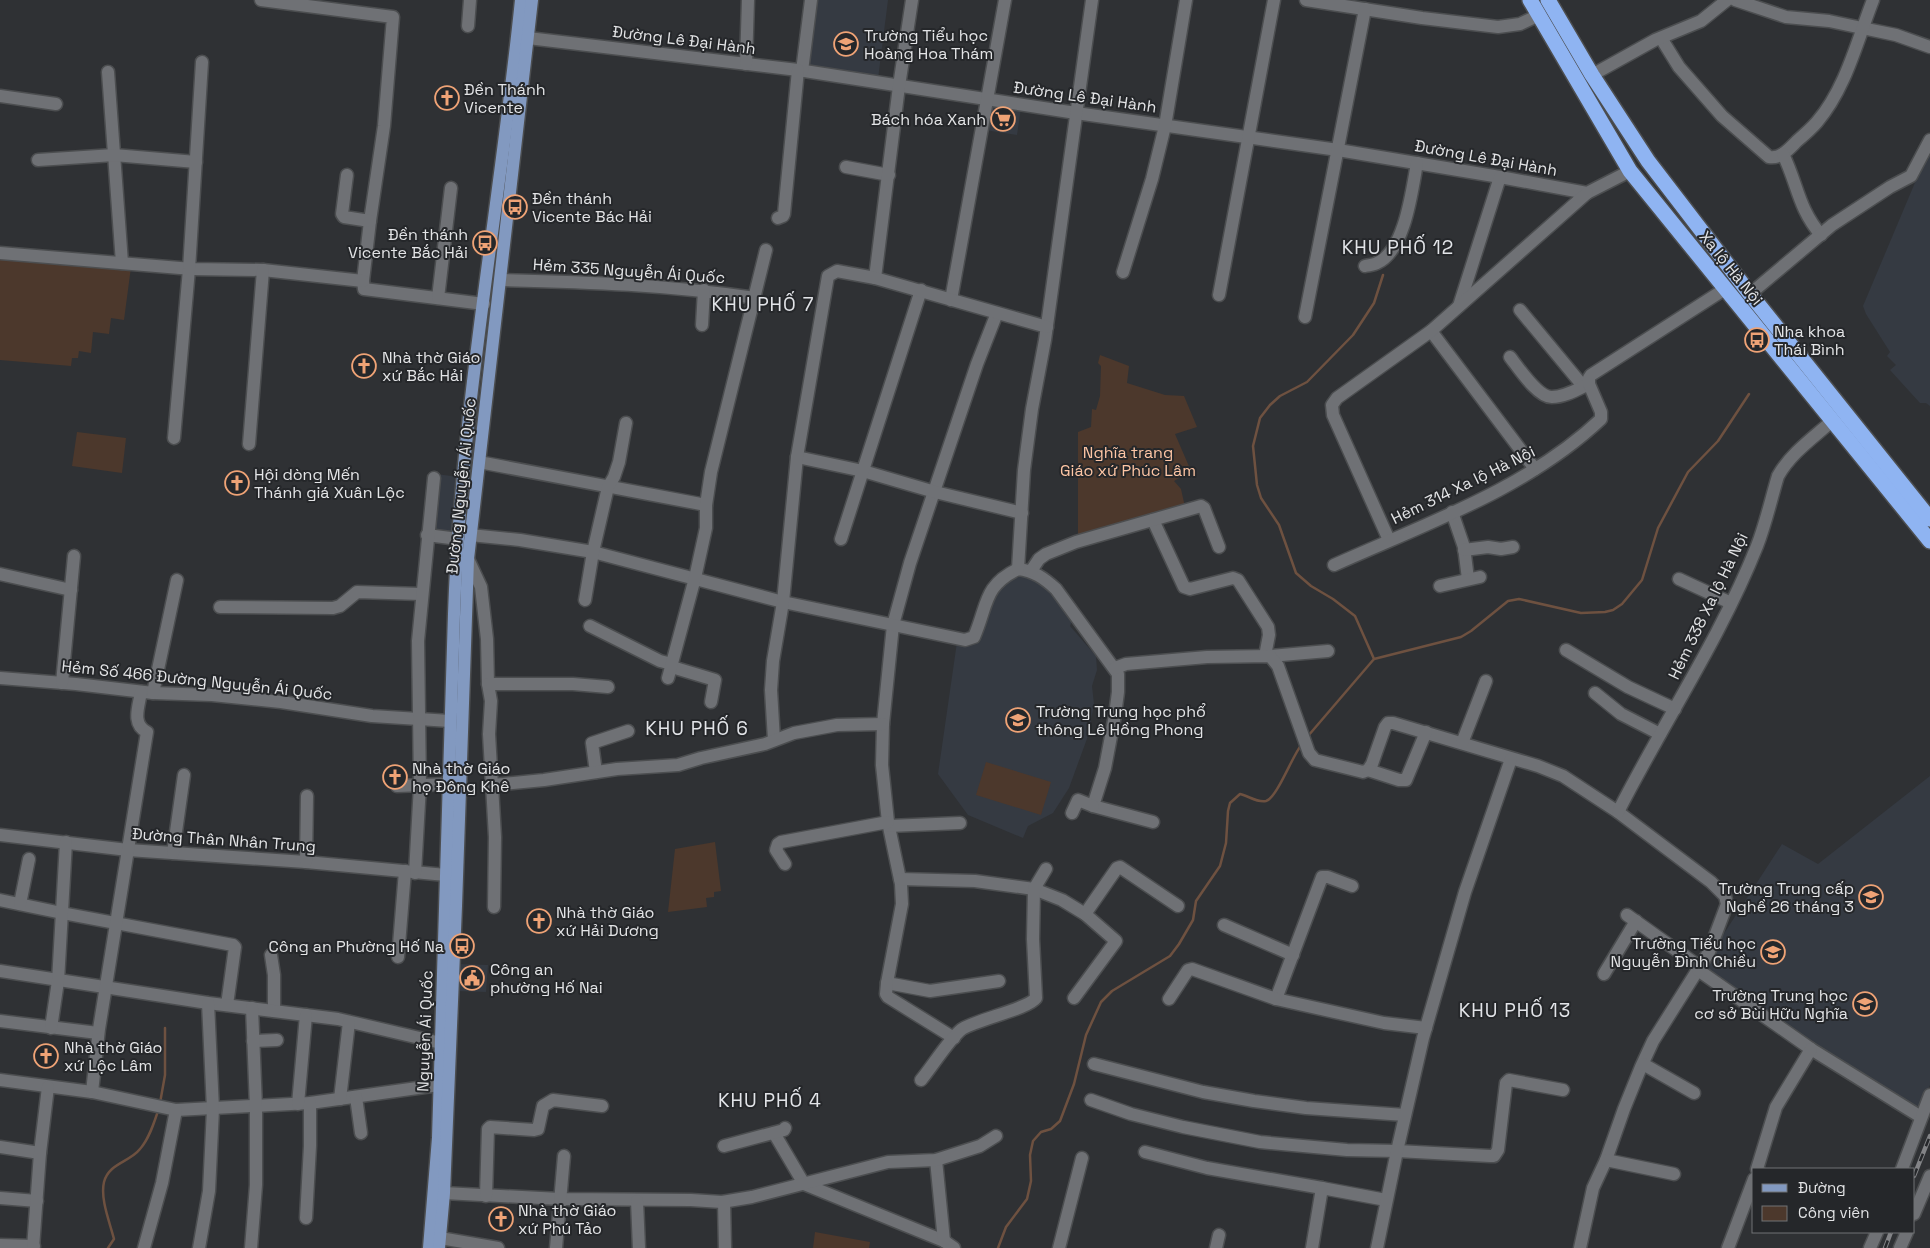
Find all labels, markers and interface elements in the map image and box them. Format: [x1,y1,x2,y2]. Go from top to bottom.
street label: Đường Lê Đại Hành [611,21,757,59]
place label: Trường Tiểu học Hoàng Hoa Thám [864,25,993,64]
school or university icon: Trường Tiểu học Hoàng Hoa Thám [833,31,859,57]
street label: Đường Lê Đại Hành [1012,77,1158,117]
place label: Đền Thánh Vicente [464,79,546,118]
church icon: Đền Thánh Vicente [434,85,460,111]
supermarket icon: Bách hóa Xanh [990,106,1016,132]
place label: Bách hóa Xanh [871,109,986,130]
street label: Đường Lê Đại Hành [1413,135,1559,181]
place label: Đền thánh Vicente Bác Hải [532,188,652,227]
bus stop icon: Đền thánh Vicente Bác Hải [502,194,528,220]
place label: Đền thánh Vicente Bắc Hải [348,224,468,263]
street label: Xa lộ Hà Nội [1695,227,1767,309]
bus stop icon: Đền thánh Vicente Bắc Hải [472,230,498,256]
district label: KHU PHỐ 12 [1342,234,1454,260]
street label: Hẻm 335 Nguyễn Ái Quốc [532,254,726,288]
district label: KHU PHỐ 7 [712,291,814,317]
place label: Nha khoa Thái Bình [1774,321,1845,360]
bus stop icon: Nha khoa Thái Bình [1744,327,1770,353]
place label: Nhà thờ Giáo xứ Bắc Hải [382,347,481,386]
church icon: Nhà thờ Giáo xứ Bắc Hải [351,353,377,379]
street label: Đường Nguyễn Ái Quốc [441,397,481,575]
street label: Hẻm 314 Xa lộ Hà Nội [1388,441,1538,529]
park label: Nghĩa trang Giáo xứ Phúc Lâm [1060,442,1196,481]
place label: Hội dòng Mến Thánh giá Xuân Lộc [254,464,405,503]
church icon: Hội dòng Mến Thánh giá Xuân Lộc [224,470,250,496]
street label: Hẻm 338 Xa lộ Hà Nội [1663,529,1753,683]
street label: Hẻm Số 466 Đường Nguyễn Ái Quốc [61,655,333,705]
place label: Trường Trung học phổ thông Lê Hồng Phong [1036,701,1206,740]
school or university icon: Trường Trung học phổ thông Lê Hồng Phong [1005,707,1031,733]
district label: KHU PHỐ 6 [645,715,749,741]
place label: Nhà thờ Giáo họ Đông Khê [412,758,511,797]
church icon: Nhà thờ Giáo họ Đông Khê [382,764,408,790]
street label: Đường Thân Nhân Trung [131,823,317,857]
place label: Trường Trung cấp Nghề 26 tháng 3 [1718,878,1854,917]
school or university icon: Trường Trung cấp Nghề 26 tháng 3 [1858,884,1884,910]
place label: Nhà thờ Giáo xứ Hải Dương [556,902,659,941]
church icon: Nhà thờ Giáo xứ Hải Dương [526,908,552,934]
bus stop icon: Công an Phường Hố Na [449,933,475,959]
place label: Trường Tiểu học Nguyễn Đình Chiều [1611,933,1756,972]
place label: Công an Phường Hố Na [268,936,444,957]
school or university icon: Trường Tiểu học Nguyễn Đình Chiều [1760,939,1786,965]
place label: Công an phường Hố Nai [490,959,603,998]
public building icon: Công an phường Hố Nai [459,965,485,991]
street label: Nguyễn Ái Quốc [412,970,438,1092]
place label: Trường Trung học cơ sở Bùi Hữu Nghĩa [1694,985,1848,1024]
school or university icon: Trường Trung học cơ sở Bùi Hữu Nghĩa [1852,991,1878,1017]
district label: KHU PHỐ 13 [1459,997,1571,1023]
place label: Nhà thờ Giáo xứ Lộc Lâm [64,1037,163,1076]
church icon: Nhà thờ Giáo xứ Lộc Lâm [33,1043,59,1069]
district label: KHU PHỐ 4 [718,1087,822,1113]
legend [1752,1168,1915,1233]
text: Đường [1798,1178,1846,1197]
place label: Nhà thờ Giáo xứ Phú Tảo [518,1200,617,1239]
text: Công viên [1798,1203,1869,1222]
church icon: Nhà thờ Giáo xứ Phú Tảo [488,1206,514,1232]

